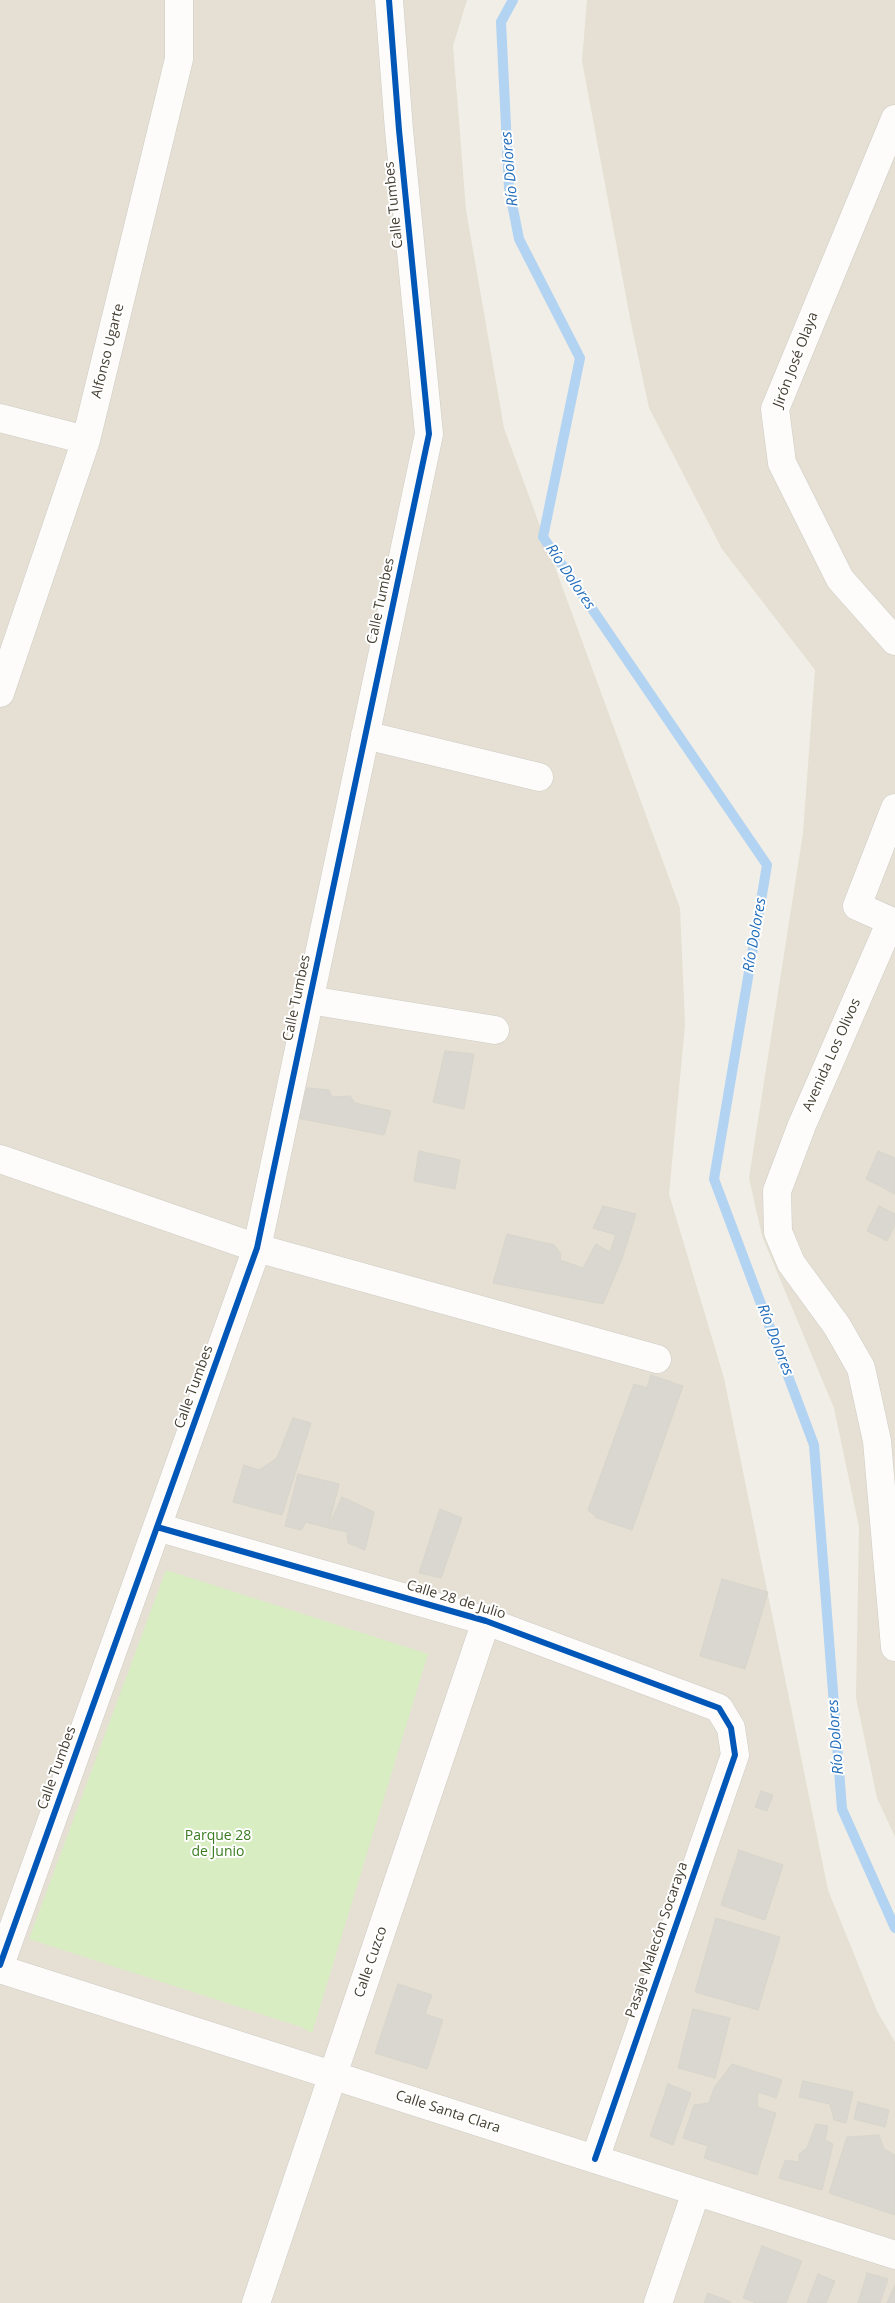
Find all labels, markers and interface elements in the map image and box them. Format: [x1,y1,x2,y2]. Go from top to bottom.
water label: Río Dolores [498,131,522,207]
street label: Calle Tumbes [381,161,407,249]
street label: Alfonso Ugarte [88,302,128,400]
street label: Jirón José Olaya [770,310,822,410]
water label: Río Dolores [541,541,599,613]
street label: Calle Tumbes [364,556,398,646]
water label: Río Dolores [740,896,770,974]
street label: Calle Tumbes [280,953,314,1043]
street label: Avenida Los Olivos [800,996,864,1114]
water label: Río Dolores [753,1302,797,1378]
street label: Calle Tumbes [171,1343,217,1431]
street label: Calle 28 de Julio [404,1577,508,1623]
water label: Río Dolores [824,1699,848,1775]
street label: Calle Tumbes [34,1724,80,1812]
park label: Parque 28 de Junio [185,1828,251,1860]
street label: Pasaje Malecón Socaraya [622,1860,692,2020]
street label: Calle Cuzco [351,1924,391,2000]
street label: Calle Santa Clara [393,2087,503,2137]

